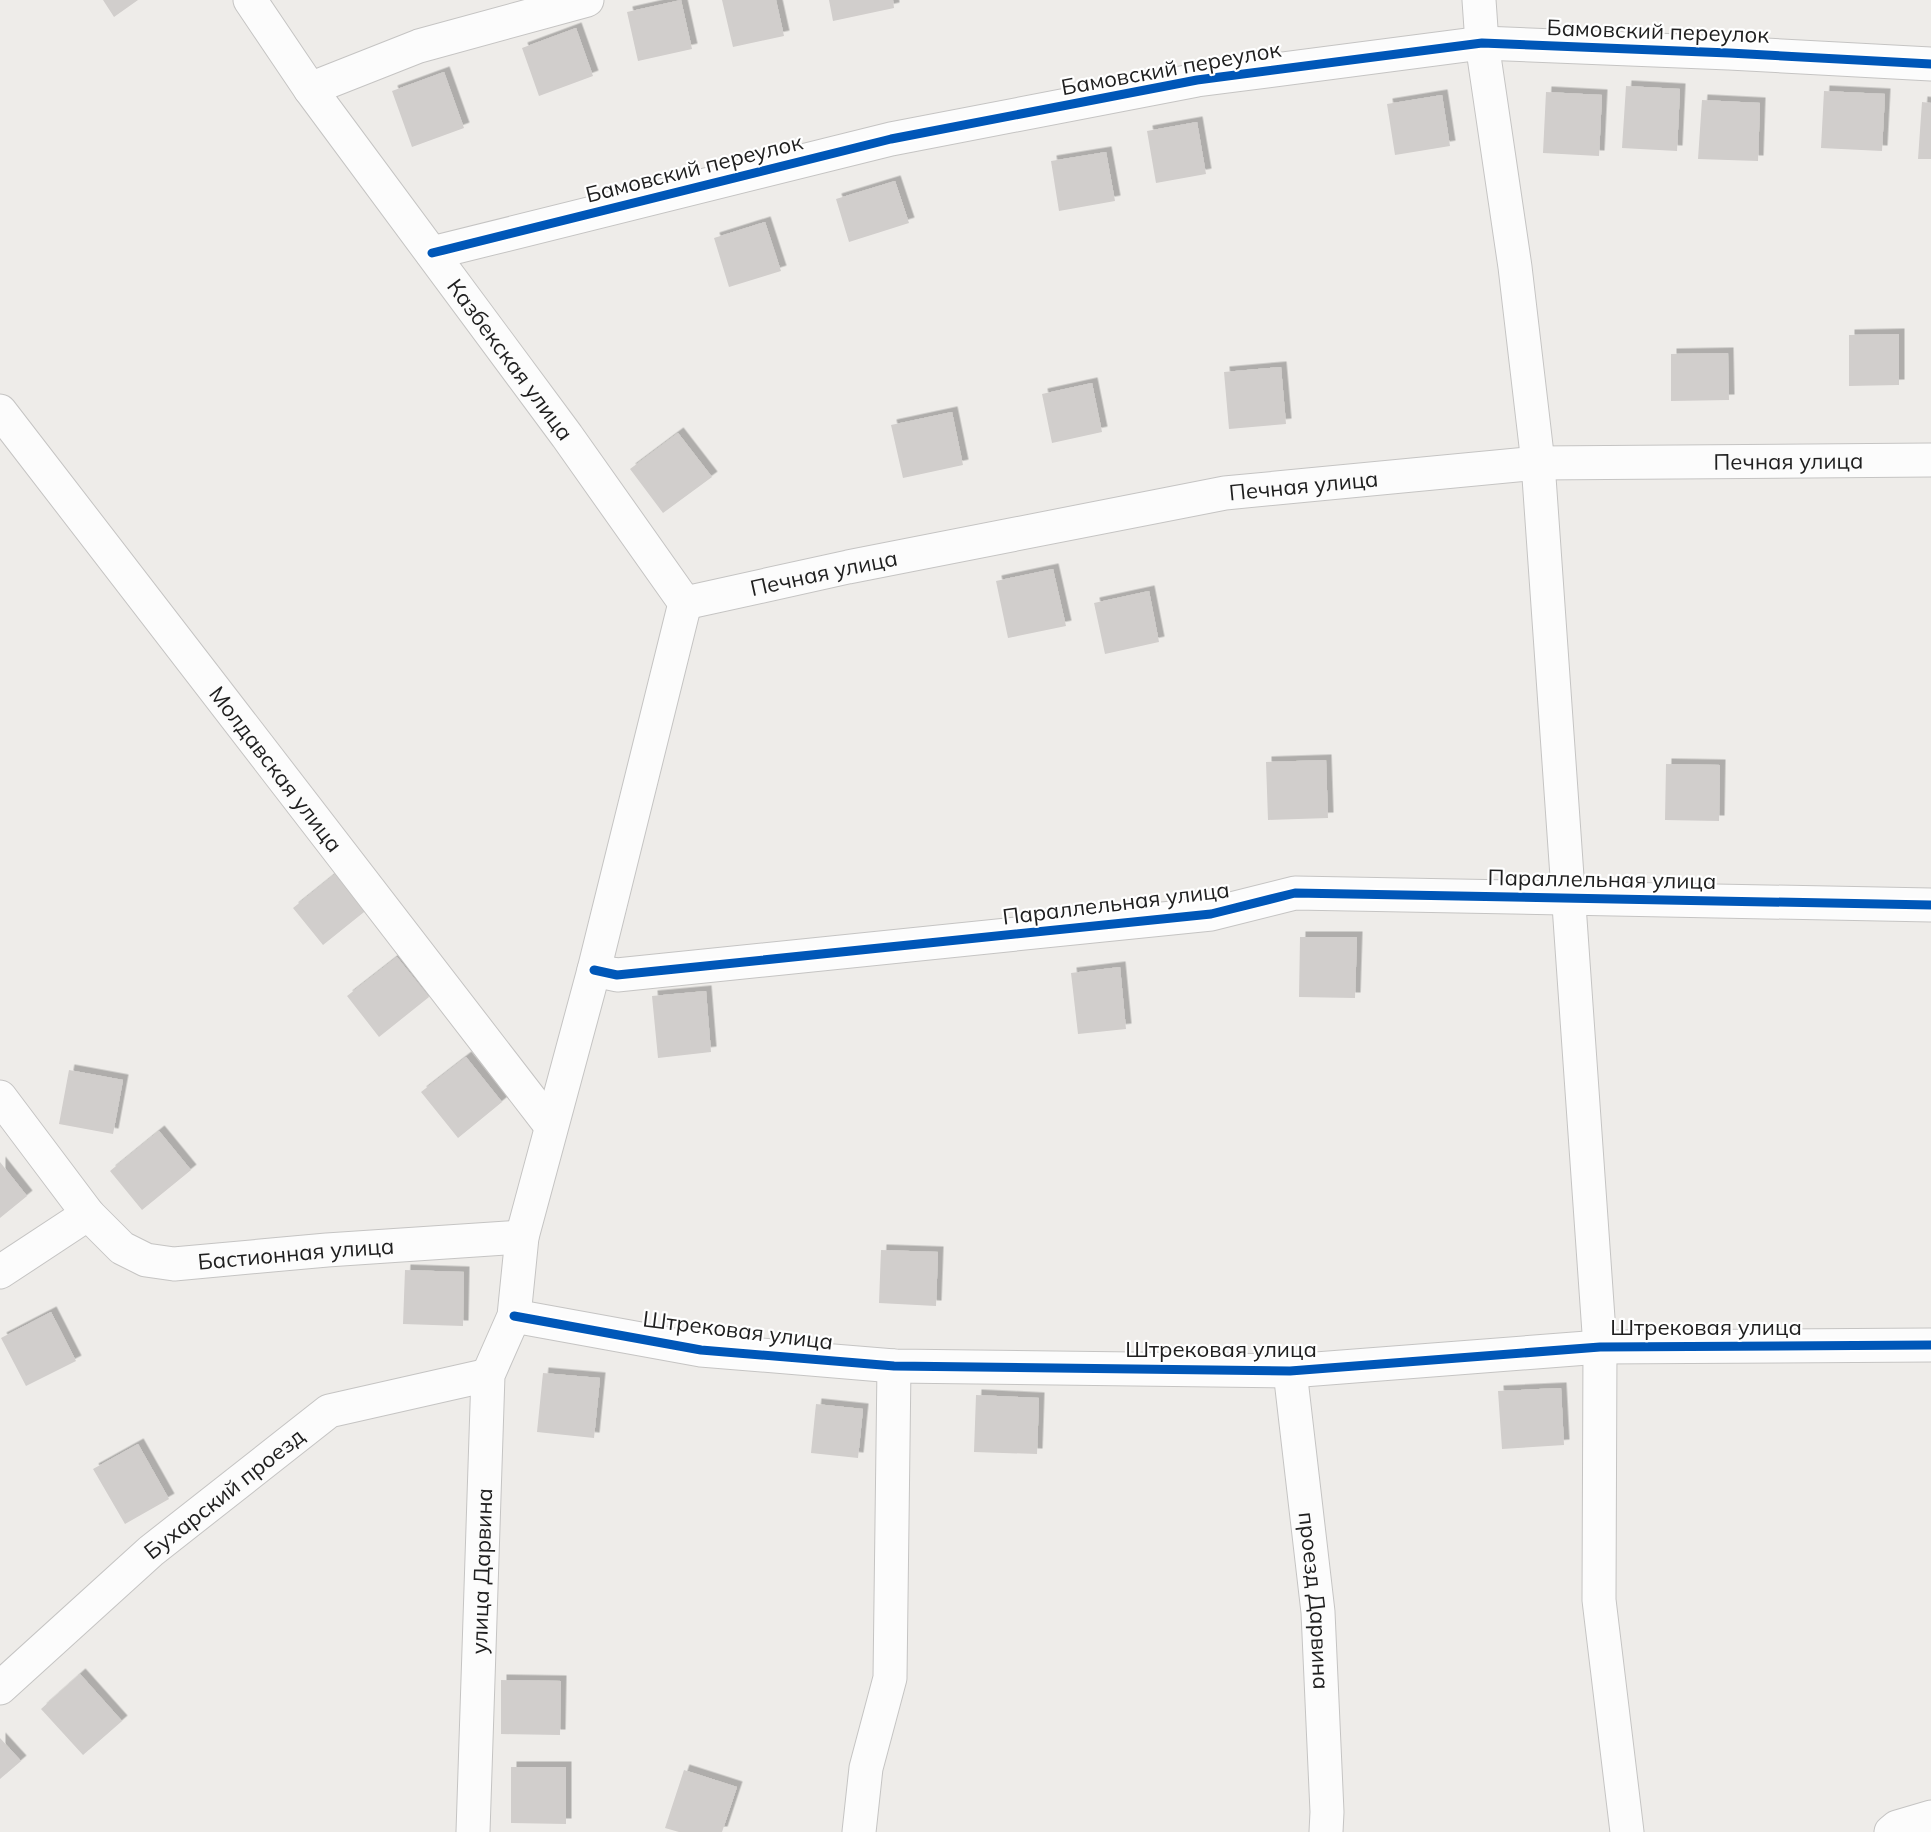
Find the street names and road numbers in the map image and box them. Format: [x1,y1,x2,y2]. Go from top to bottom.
street label: Бамовский переулок [1546,13,1770,49]
street label: Бамовский переулок [1059,35,1283,101]
street label: Бамовский переулок [583,127,806,209]
street label: Казбекская улица [441,273,579,446]
street label: Печная улица [1713,447,1864,476]
street label: Печная улица [1228,464,1380,507]
street label: Печная улица [747,544,900,602]
street label: Молдавская улица [203,681,349,858]
street label: Параллельная улица [1487,863,1717,895]
street label: Параллельная улица [1001,875,1231,931]
street label: Бастионная улица [196,1232,395,1276]
street label: Штрековая улица [641,1304,835,1356]
street label: Штрековая улица [1610,1313,1802,1341]
street label: Штрековая улица [1125,1335,1317,1363]
street label: Бухарский проезд [138,1422,310,1565]
street label: улица Дарвина [465,1488,498,1655]
street label: проезд Дарвина [1292,1510,1335,1690]

